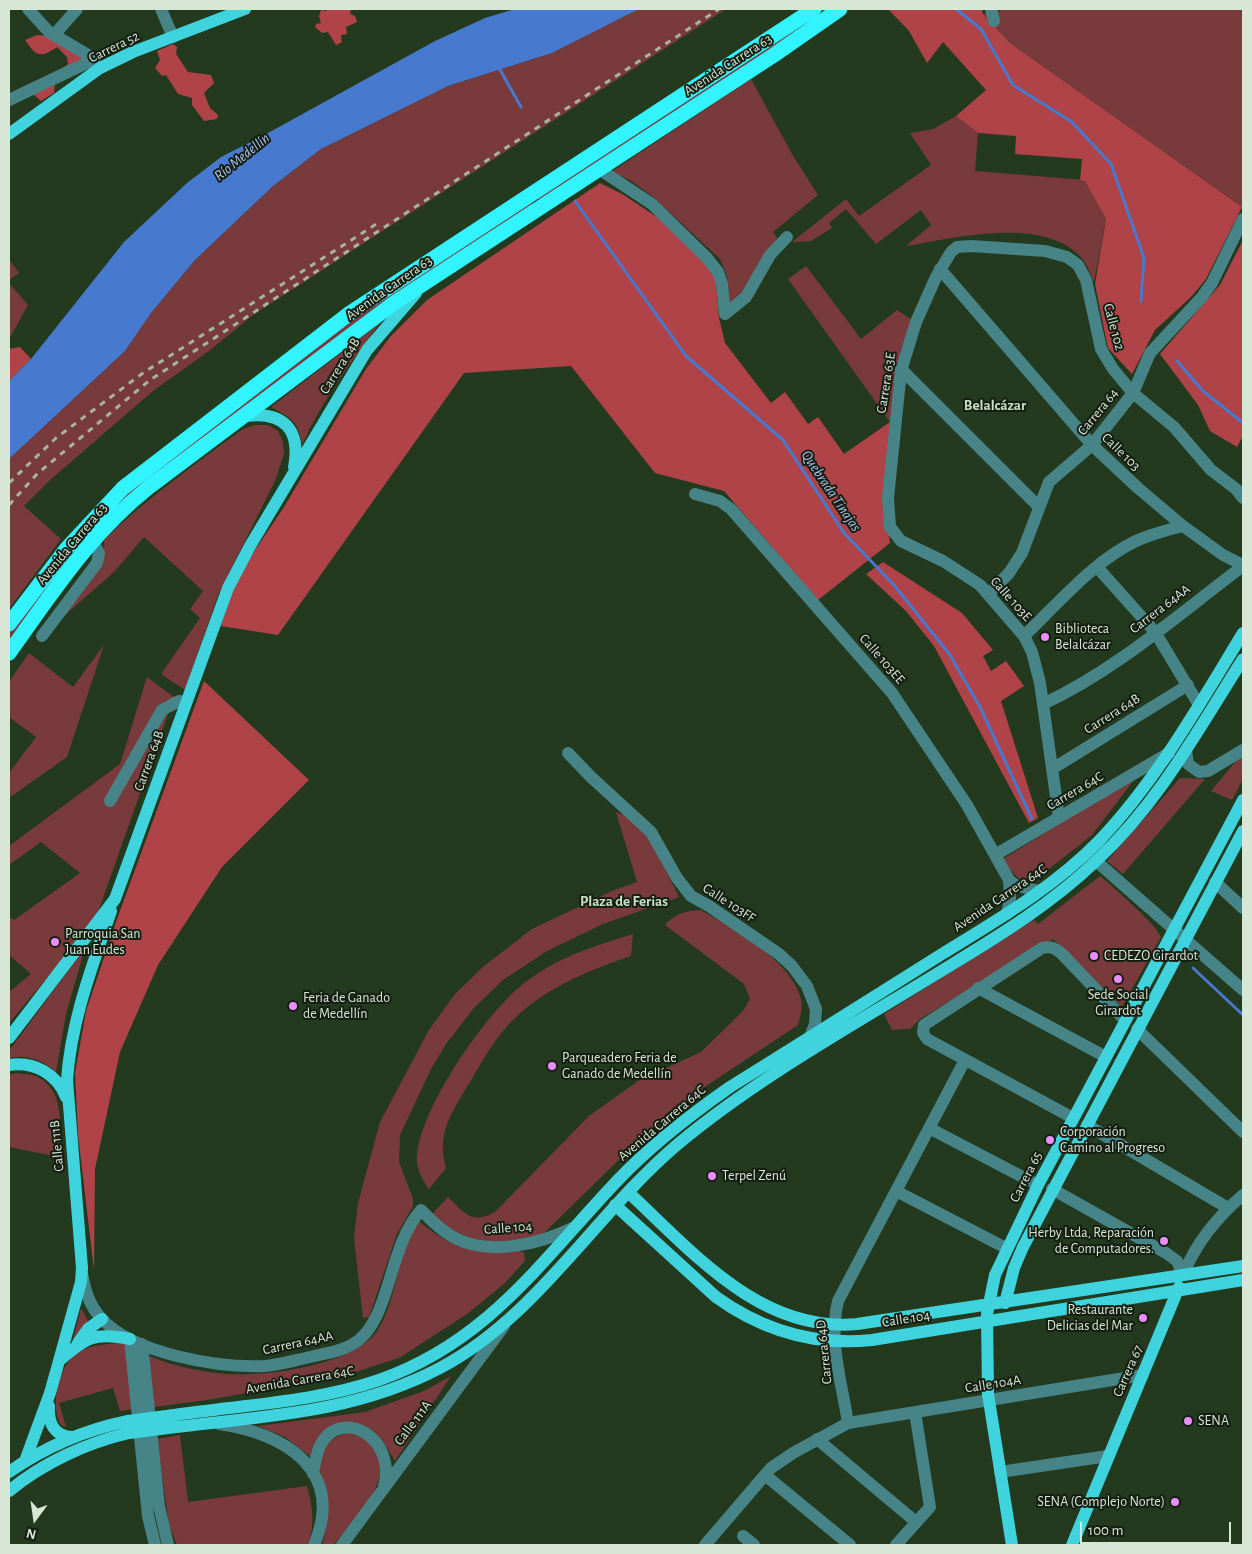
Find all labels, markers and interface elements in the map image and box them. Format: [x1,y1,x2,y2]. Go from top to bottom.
street label: Carrera 52 [86,28,142,66]
street label: Avenida Carrera 63 [681,30,775,100]
water label: Río Medellín [211,129,273,185]
street label: Avenida Carrera 63 [343,252,435,324]
street label: Calle 102 [1100,302,1128,352]
street label: Carrera 64B [316,335,364,397]
street label: Carrera 63E [873,351,899,415]
street label: Carrera 64 [1074,385,1122,439]
district label: Belalcázar [964,396,1026,414]
street label: Calle 103 [1098,429,1144,475]
water label: Quebrada Tinajas [797,447,865,535]
street label: Avenida Carrera 63 [33,500,111,588]
street label: Calle 103E [987,573,1035,625]
street label: Carrera 64AA [1126,581,1194,637]
place label: Biblioteca Belalcázar [1055,621,1111,654]
street label: Calle 103EE [856,631,908,687]
marker: Biblioteca Belalcázar [1039,631,1051,643]
street label: Carrera 64B [1081,690,1143,738]
street label: Carrera 64B [130,728,168,794]
street label: Carrera 64C [1044,768,1106,814]
street label: Avenida Carrera 64C [950,860,1050,936]
street label: Calle 103FF [699,880,759,926]
district label: Plaza de Ferias [580,892,668,910]
place label: Parroquia San Juan Eudes [65,926,140,959]
marker: Parroquia San Juan Eudes [49,936,61,948]
place label: CEDEZO Girardot [1104,948,1198,964]
marker: CEDEZO Girardot [1088,950,1100,962]
marker: Sede Social Girardot [1112,973,1124,985]
place label: Sede Social Girardot [1088,987,1148,1020]
place label: Feria de Ganado de Medellín [303,990,390,1022]
marker: Feria de Ganado de Medellín [287,1000,299,1012]
place label: Parqueadero Feria de Ganado de Medellín [562,1050,677,1082]
marker: Parqueadero Feria de Ganado de Medellín [546,1060,558,1072]
street label: Avenida Carrera 64C [615,1081,709,1165]
street label: Calle 111B [46,1120,68,1172]
place label: Corporación Camino al Progreso [1060,1124,1165,1156]
marker: Corporación Camino al Progreso [1044,1134,1056,1146]
street label: Carrera 65 [1006,1149,1046,1205]
place label: Terpel Zenú [722,1168,786,1184]
marker: Terpel Zenú [706,1170,718,1182]
street label: Calle 104 [483,1218,533,1238]
place label: Herby Ltda, Reparación de Computadores. [1028,1225,1154,1258]
marker: Herby Ltda, Reparación de Computadores. [1158,1235,1170,1247]
place label: Restaurante Delicias del Mar [1047,1302,1133,1334]
street label: Calle 104 [881,1307,931,1331]
marker: Restaurante Delicias del Mar [1137,1312,1149,1324]
street label: Carrera 64D [812,1319,836,1385]
street label: Carrera 64AA [261,1327,335,1359]
street label: Carrera 67 [1109,1343,1147,1399]
street label: Avenida Carrera 64C [245,1362,355,1398]
street label: Calle 104A [964,1371,1022,1397]
street label: Calle 111A [391,1397,435,1449]
place label: SENA [1198,1413,1229,1429]
marker: SENA [1182,1415,1194,1427]
north arrow [10,1494,60,1544]
place label: SENA (Complejo Norte) [1037,1494,1165,1510]
marker: SENA (Complejo Norte) [1169,1496,1181,1508]
scale bar [1082,1512,1233,1544]
text: 100 m [1088,1523,1123,1538]
text: N [25,1526,38,1542]

